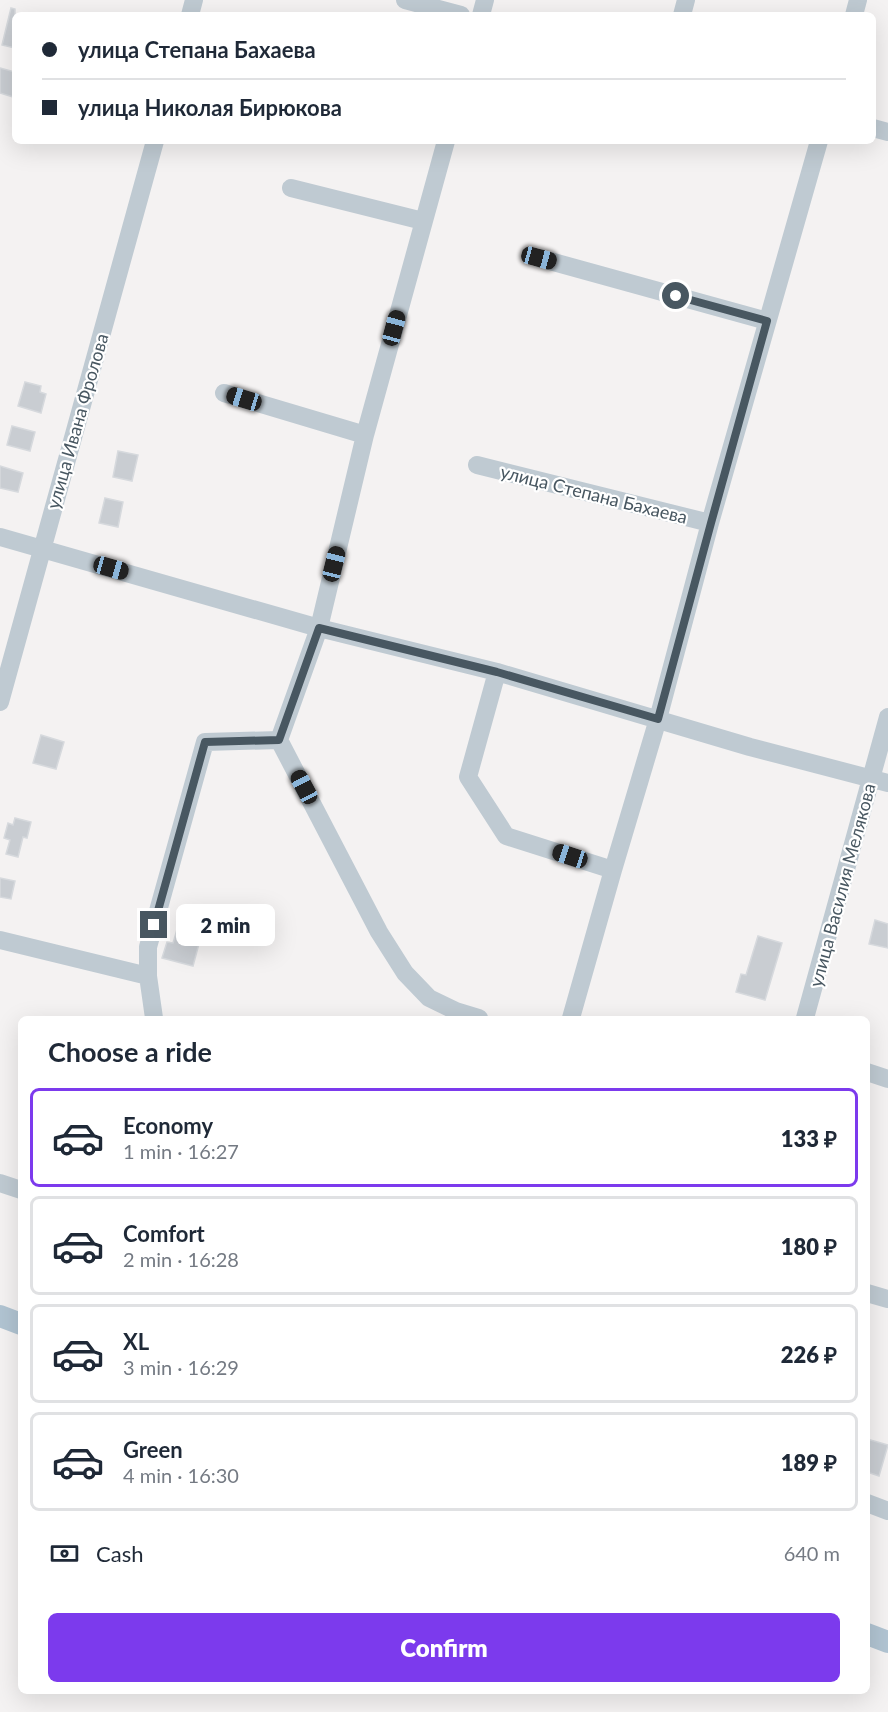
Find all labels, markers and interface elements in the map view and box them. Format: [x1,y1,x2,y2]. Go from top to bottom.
text: улица Степана Бахаева [78,36,316,63]
text: улица Николая Бирюкова [78,94,342,121]
car [519,245,559,271]
route start [662,282,689,309]
car [381,308,407,348]
street label: улица Ивана Фролова [41,331,113,511]
car [224,385,264,413]
street label: улица Степана Бахаева [498,460,690,528]
car [321,544,347,584]
car [91,554,131,582]
car [288,767,320,807]
street label: улица Василия Мелякова [804,781,880,989]
car [550,842,590,870]
callout: 2 min [175,904,274,946]
route end [140,911,167,938]
text: 2 min [201,913,250,937]
text: Choose a ride [48,1035,212,1068]
icon: car [51,1111,105,1165]
text: Economy [123,1112,213,1139]
text: 133 ₽ [781,1125,837,1152]
text: 1 min · 16:27 [123,1139,239,1163]
icon: car [51,1219,105,1273]
text: Comfort [123,1220,205,1247]
text: 180 ₽ [781,1233,837,1260]
text: 2 min · 16:28 [123,1247,239,1271]
icon: car [51,1327,105,1381]
text: XL [123,1328,149,1355]
text: 226 ₽ [781,1341,837,1368]
text: 3 min · 16:29 [123,1355,239,1379]
icon: car [51,1435,105,1489]
text: Green [123,1436,183,1463]
text: 189 ₽ [781,1449,837,1476]
text: 4 min · 16:30 [123,1463,239,1487]
icon: cash [48,1537,81,1570]
text: Cash [96,1540,143,1567]
text: 640 m [784,1541,840,1565]
button: Confirm [48,1613,840,1682]

